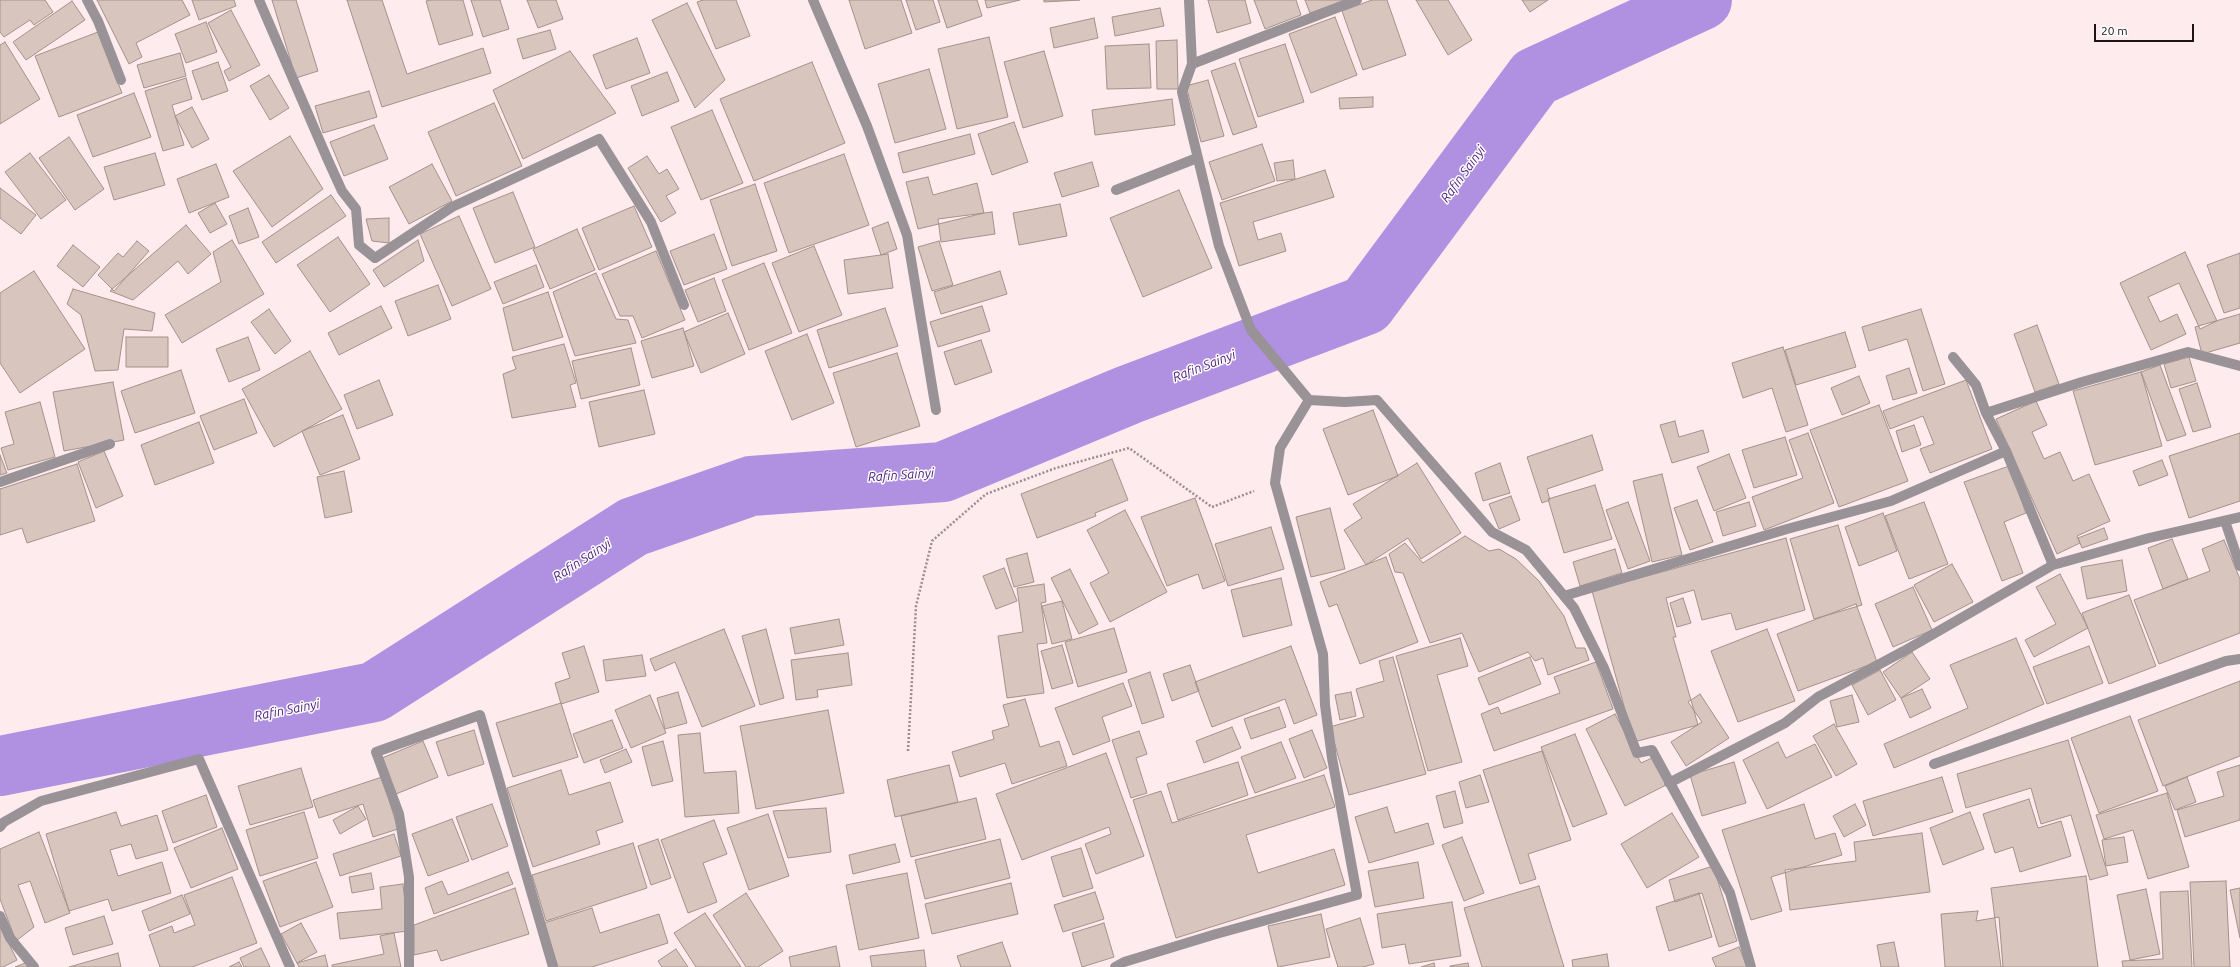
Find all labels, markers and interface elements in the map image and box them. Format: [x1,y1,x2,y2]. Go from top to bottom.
scale bar [2096,16,2196,42]
text: 20 m [2101,24,2128,37]
water label: Rafin Sainyi [1437,143,1489,205]
water label: Rafin Sainyi [1170,347,1238,385]
water label: Rafin Sainyi [867,465,935,485]
water label: Rafin Sainyi [550,535,614,585]
water label: Rafin Sainyi [253,696,321,724]

